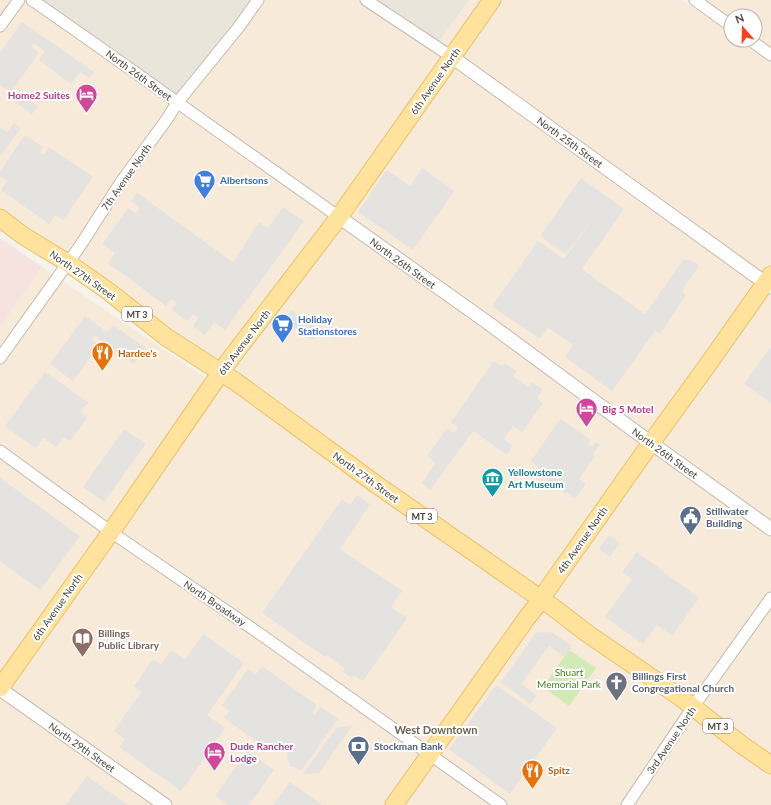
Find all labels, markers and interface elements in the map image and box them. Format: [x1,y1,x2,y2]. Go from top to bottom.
north arrow [723,8,763,48]
text: N [733,11,746,26]
street label: 6th Avenue North [407,45,463,117]
street label: North 26th Street [104,47,174,103]
hotel icon: Home2 Suites [73,82,99,115]
place label: Home2 Suites [8,89,71,101]
street label: North 25th Street [535,114,605,170]
street label: 7th Avenue North [98,141,154,213]
supermarket icon: Albertsons [191,167,217,200]
place label: Albertsons [219,174,269,186]
street label: North 26th Street [368,235,438,291]
street label: North 27th Street [48,248,119,303]
road number: MT 3 [122,307,152,321]
street label: 6th Avenue North [215,307,273,377]
supermarket icon: Holiday Stationstores [269,312,295,345]
place label: Holiday Stationstores [298,313,358,337]
restaurant icon: Hardee's [90,340,116,373]
place label: Hardee's [118,347,157,359]
hotel icon: Big 5 Motel [574,396,600,429]
place label: Big 5 Motel [602,403,653,415]
street label: North 26th Street [630,425,700,481]
street label: North 27th Street [331,449,401,505]
museum icon: Yellowstone Art Museum [479,465,505,498]
place label: Yellowstone Art Museum [507,466,564,490]
street label: 4th Avenue North [554,504,610,576]
public building icon: Stillwater Building [678,504,704,537]
place label: Stillwater Building [706,505,749,529]
road number: MT 3 [407,509,437,523]
street label: 6th Avenue North [29,571,85,643]
street label: North Broadway [182,578,249,629]
library icon: Billings Public Library [70,626,96,659]
place label: Billings Public Library [98,627,160,651]
park label: Shuart Memorial Park [537,666,602,690]
church icon: Billings First Congregational Church [603,669,629,702]
place label: Billings First Congregational Church [632,670,734,694]
street label: 3rd Avenue North [644,704,698,776]
road number: MT 3 [703,719,733,733]
street label: North 29th Street [47,720,118,775]
district label: West Downtown [394,723,478,736]
bank icon: Stockman Bank [345,733,371,766]
hotel icon: Dude Rancher Lodge [202,739,228,772]
place label: Dude Rancher Lodge [230,740,293,764]
place label: Stockman Bank [374,740,444,752]
restaurant icon: Spitz [520,757,546,790]
place label: Spitz [548,764,570,776]

